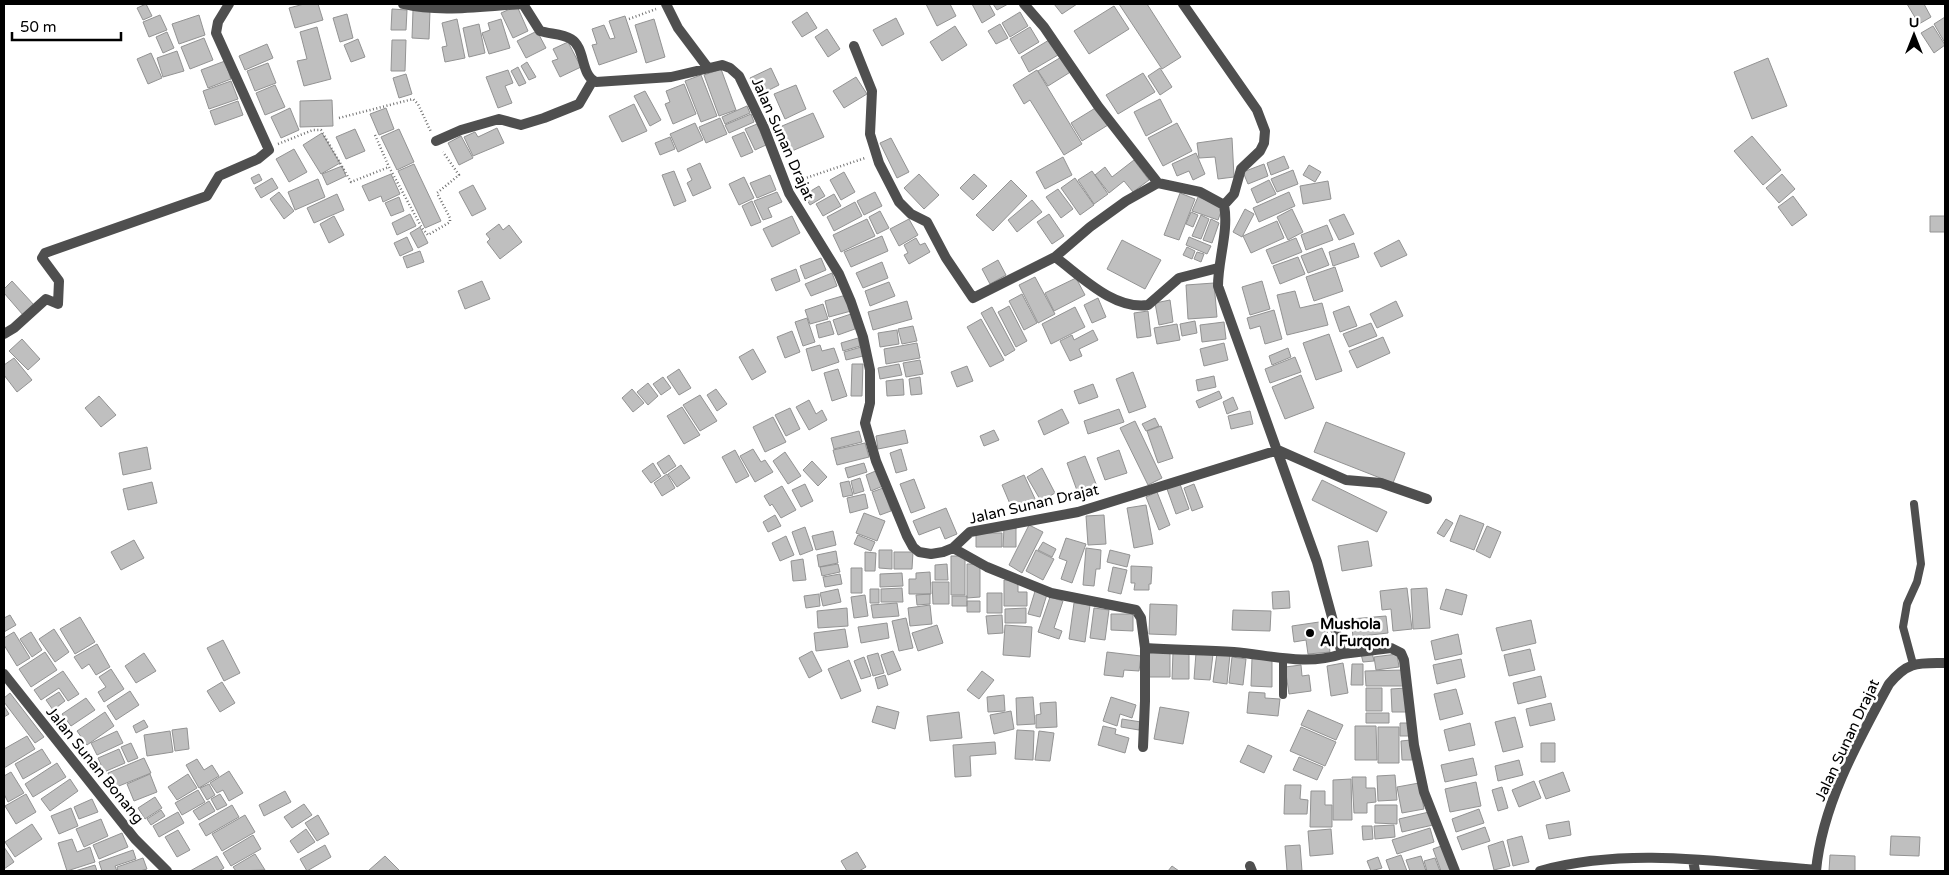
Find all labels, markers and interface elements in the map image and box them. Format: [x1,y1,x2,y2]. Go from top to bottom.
scale bar [12,10,121,42]
north arrow [1889,10,1939,60]
text: U [1909,14,1919,31]
text: 50 m [20,18,57,36]
street label: Jalan Sunan Drajat [748,75,818,203]
street label: Jalan Sunan Drajat [967,480,1101,528]
place label: Mushola Al Furqon [1320,615,1390,651]
marker: Mushola Al Furqon [1304,627,1316,639]
street label: Jalan Sunan Drajat [1811,676,1883,804]
street label: Jalan Sunan Bonang [42,703,148,827]

